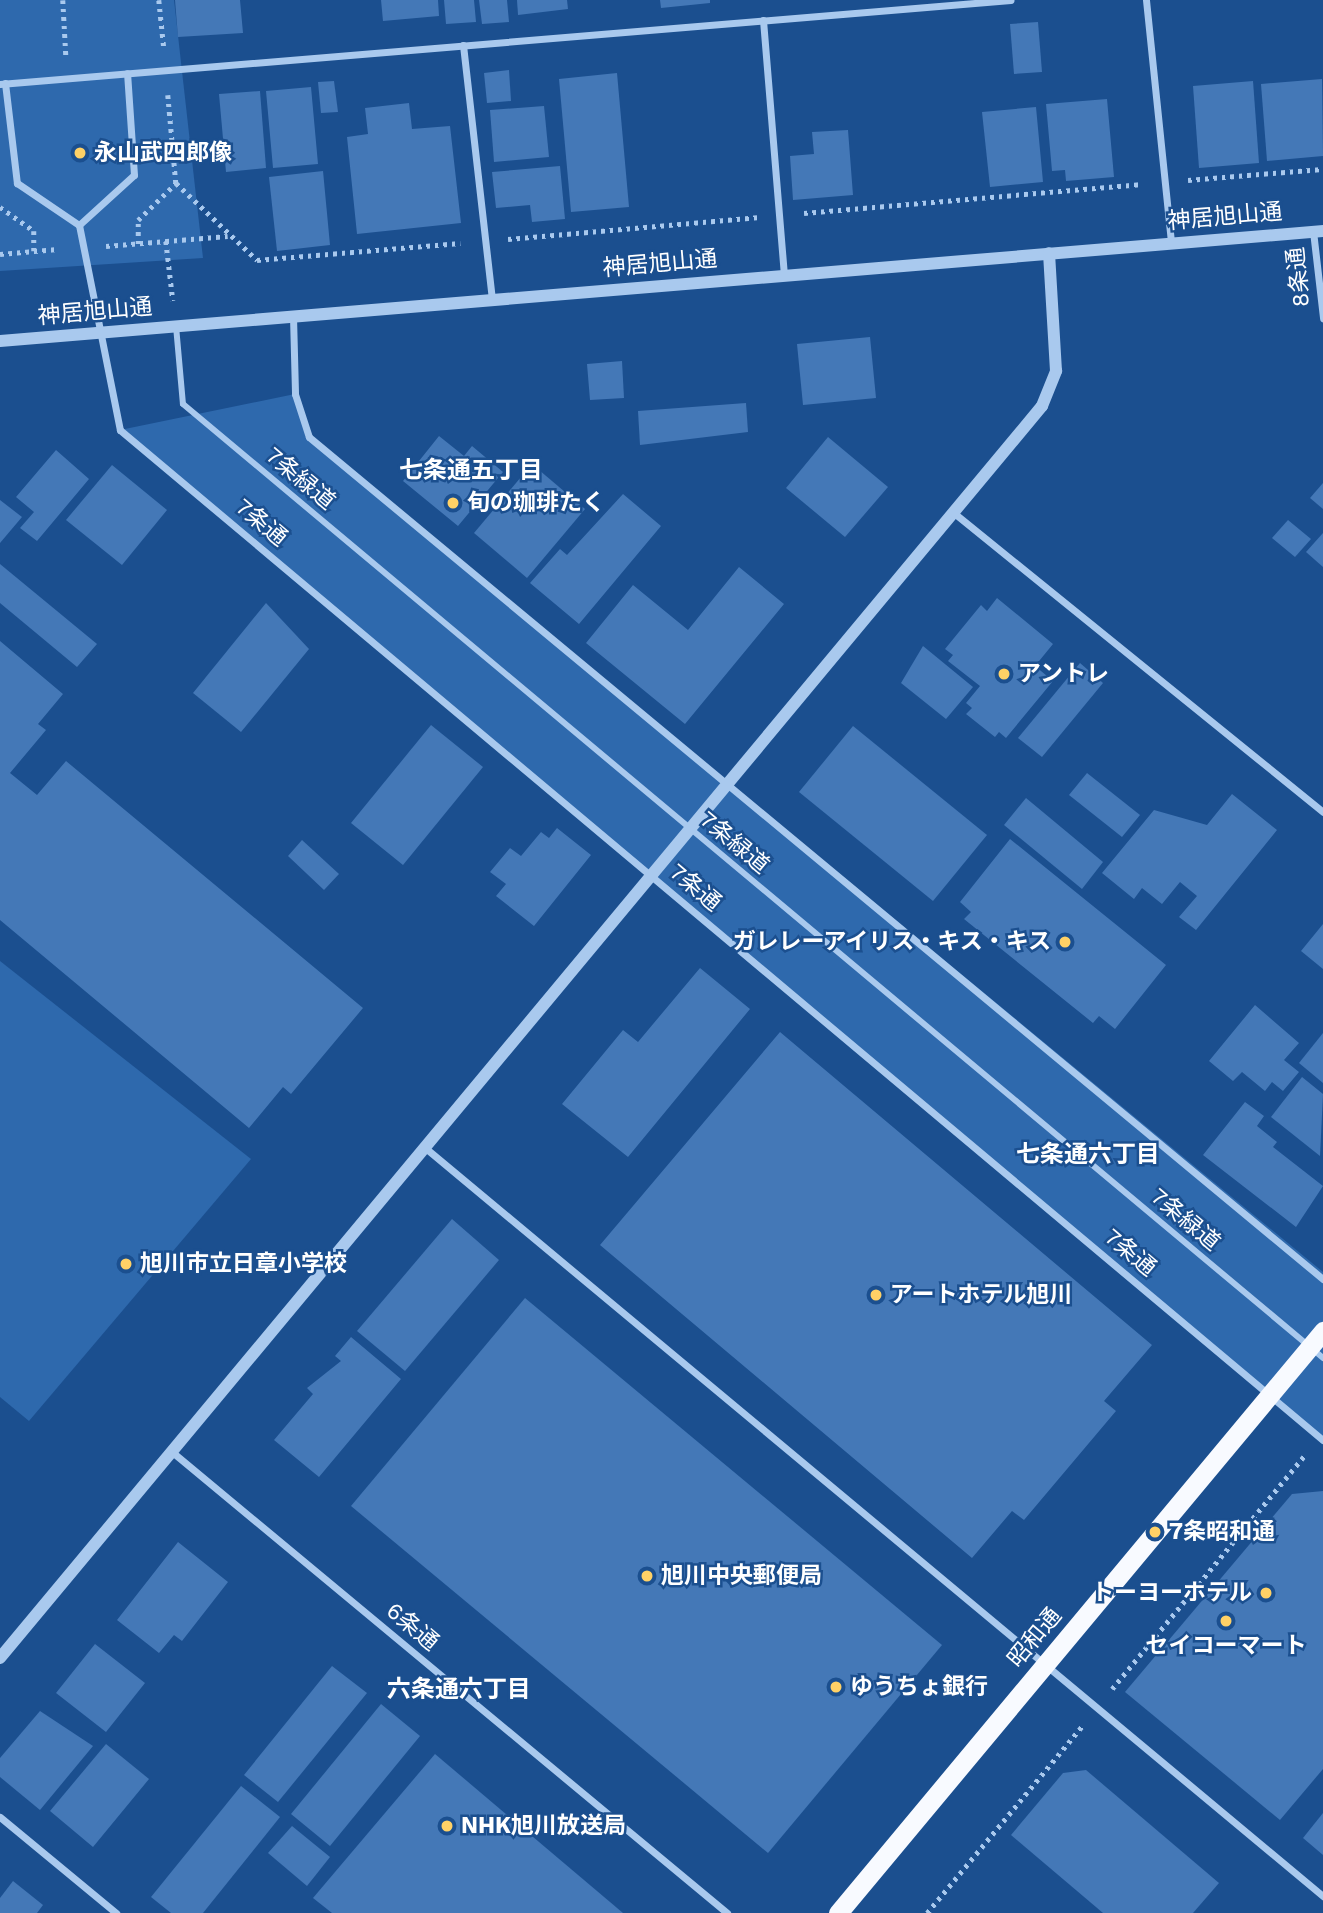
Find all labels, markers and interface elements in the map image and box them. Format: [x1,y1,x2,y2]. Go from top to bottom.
place label: 永山武四郎像 [94,139,232,167]
marker: 永山武四郎像 [72,145,88,161]
street label: 神居旭山通 [1167,198,1283,236]
street label: 神居旭山通 [602,245,718,283]
street label: 8条通 [1282,246,1316,308]
street label: 神居旭山通 [37,293,153,331]
street label: 7条緑道 [260,442,340,516]
district label: 七条通五丁目 [399,457,543,485]
place label: 旬の珈琲たく [467,489,605,517]
street label: 7条通 [230,493,292,553]
marker: 旬の珈琲たく [445,495,461,511]
place label: アントレ [1018,660,1110,688]
marker: アントレ [996,666,1012,682]
street label: 7条緑道 [694,806,774,880]
street label: 7条通 [664,858,726,918]
place label: ガレレーアイリス・キス・キス [729,928,1051,956]
marker: ガレレーアイリス・キス・キス [1057,934,1073,950]
district label: 七条通六丁目 [1016,1141,1160,1169]
street label: 7条緑道 [1145,1183,1225,1257]
street label: 7条通 [1099,1223,1161,1283]
place label: 旭川市立日章小学校 [140,1250,347,1278]
marker: 旭川市立日章小学校 [118,1256,134,1272]
place label: アートホテル旭川 [890,1281,1073,1309]
marker: アートホテル旭川 [868,1287,884,1303]
place label: 7条昭和通 [1169,1518,1275,1546]
marker: 7条昭和通 [1147,1524,1163,1540]
place label: 旭川中央郵便局 [661,1562,822,1590]
marker: 旭川中央郵便局 [639,1568,655,1584]
place label: トーヨーホテル [1091,1579,1252,1607]
marker: トーヨーホテル [1258,1585,1274,1601]
street label: 6条通 [380,1597,444,1657]
street label: 昭和通 [1002,1603,1068,1673]
marker: セイコーマート [1218,1613,1234,1629]
place label: セイコーマート [1146,1632,1306,1660]
place label: ゆうちょ銀行 [850,1673,988,1701]
district label: 六条通六丁目 [387,1676,531,1704]
marker: ゆうちょ銀行 [828,1679,844,1695]
place label: NHK旭川放送局 [461,1812,626,1840]
marker: NHK旭川放送局 [439,1818,455,1834]

